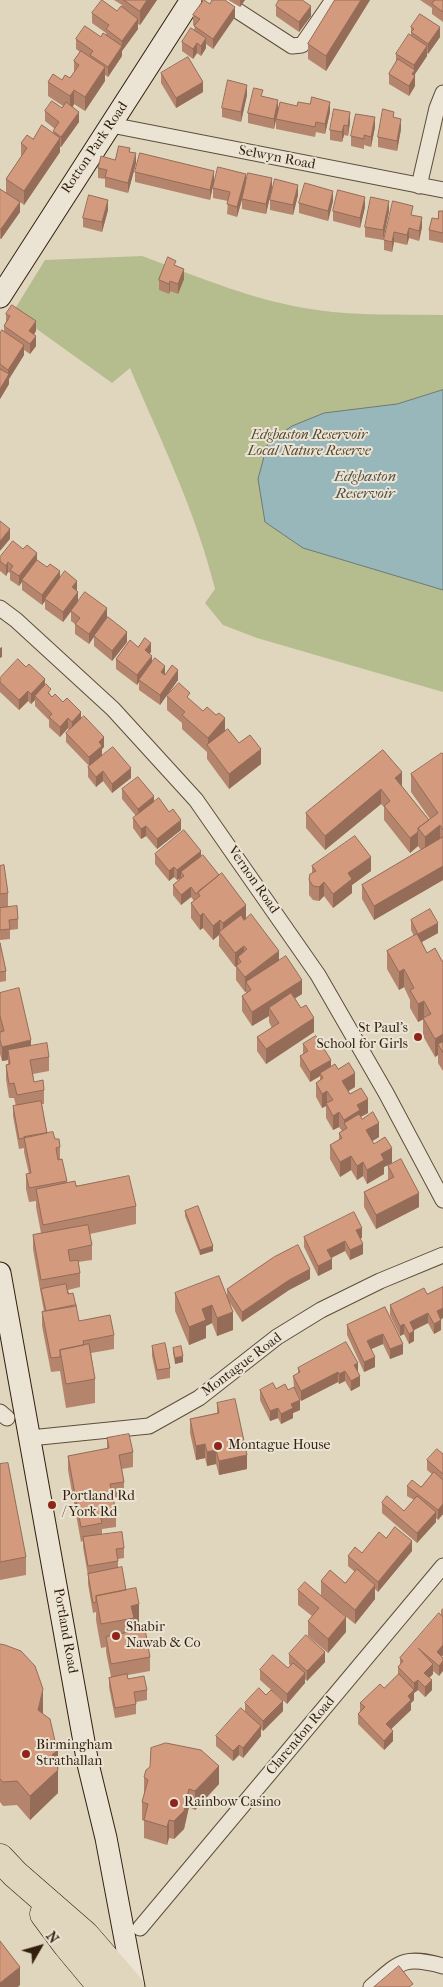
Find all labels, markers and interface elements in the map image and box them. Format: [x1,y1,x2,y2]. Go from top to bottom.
street label: Rotton Park Road [58,99,132,197]
street label: Selwyn Road [237,142,317,174]
park label: Edgbaston Reservoir Local Nature Reserve [247,428,371,461]
water label: Edgbaston Reservoir [334,468,396,503]
street label: Vernon Road [224,843,282,917]
place label: St Paul's School for Girls [317,1021,408,1054]
marker: St Paul's School for Girls [412,1031,424,1043]
street label: Montague Road [199,1329,285,1401]
place label: Montague House [228,1438,331,1454]
marker: Montague House [212,1440,224,1452]
place label: Portland Rd / York Rd [62,1489,135,1521]
marker: Portland Rd / York Rd [46,1499,58,1511]
street label: Portland Road [49,1587,81,1675]
place label: Shabir Nawab & Co [126,1620,201,1652]
marker: Shabir Nawab & Co [110,1630,122,1642]
street label: Clarendon Road [263,1693,339,1779]
place label: Birmingham Strathallan [36,1738,113,1770]
marker: Birmingham Strathallan [20,1748,32,1760]
place label: Rainbow Casino [184,1795,281,1811]
marker: Rainbow Casino [168,1797,180,1809]
north arrow [15,1922,65,1972]
text: N [42,1928,62,1947]

